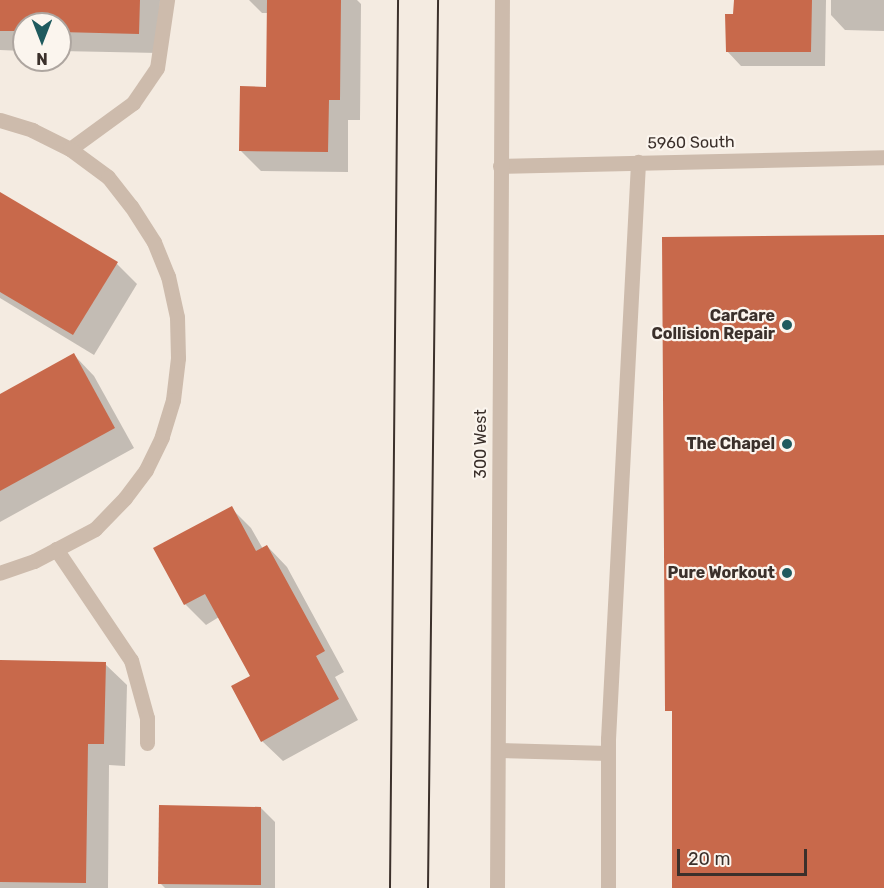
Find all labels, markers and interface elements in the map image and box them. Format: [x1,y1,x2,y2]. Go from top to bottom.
north arrow [12,12,72,72]
text: N [36,49,48,68]
street label: 5960 South [647,133,735,153]
place label: CarCare Collision Repair [652,306,775,344]
marker: CarCare Collision Repair [780,318,794,332]
street label: 300 West [471,409,491,479]
place label: The Chapel [687,434,775,454]
marker: The Chapel [780,437,794,451]
place label: Pure Workout [667,563,775,583]
marker: Pure Workout [780,566,794,580]
scale bar [680,837,810,875]
text: 20 m [688,848,730,870]

